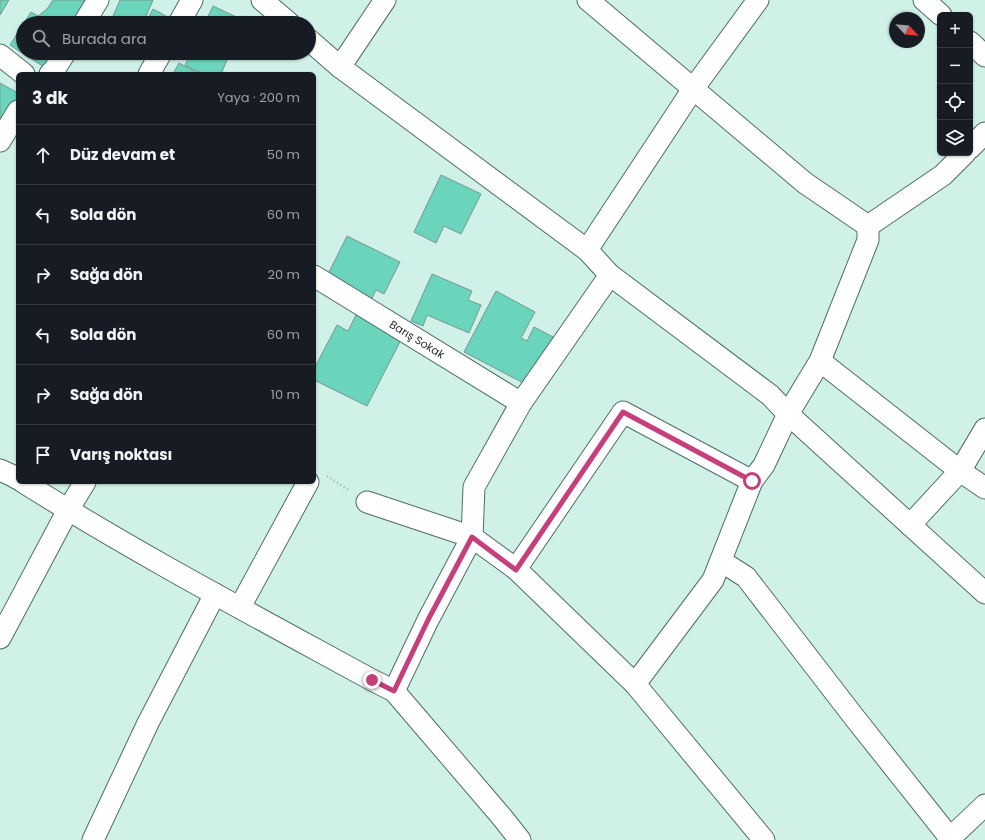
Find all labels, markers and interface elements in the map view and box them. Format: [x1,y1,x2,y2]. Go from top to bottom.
north arrow [889,12,925,48]
map controls [937,12,973,156]
button: + [937,12,973,48]
search box [16,16,316,60]
icon: search [30,27,52,49]
text: Burada ara [62,28,147,49]
button: − [937,48,973,84]
button: locate [937,84,973,120]
text: 3 dk [32,86,68,110]
text: Yaya · 200 m [217,88,300,107]
button: layers [937,120,973,156]
icon: ahead [32,144,54,166]
text: Düz devam et [70,144,175,165]
text: 50 m [267,145,300,164]
icon: left [32,204,54,226]
text: Sola dön [70,204,136,225]
text: 60 m [267,205,300,224]
icon: right [32,264,54,286]
text: Sağa dön [70,264,143,285]
text: 20 m [267,265,300,284]
street label: Barış Sokak [387,316,448,362]
icon: left [32,324,54,346]
text: Sola dön [70,324,136,345]
text: 60 m [267,325,300,344]
icon: right [32,384,54,406]
text: Sağa dön [70,384,143,405]
text: 10 m [271,385,300,404]
icon: arrive [32,444,54,466]
text: Varış noktası [70,444,172,465]
route start [743,472,761,490]
route end [363,671,381,689]

